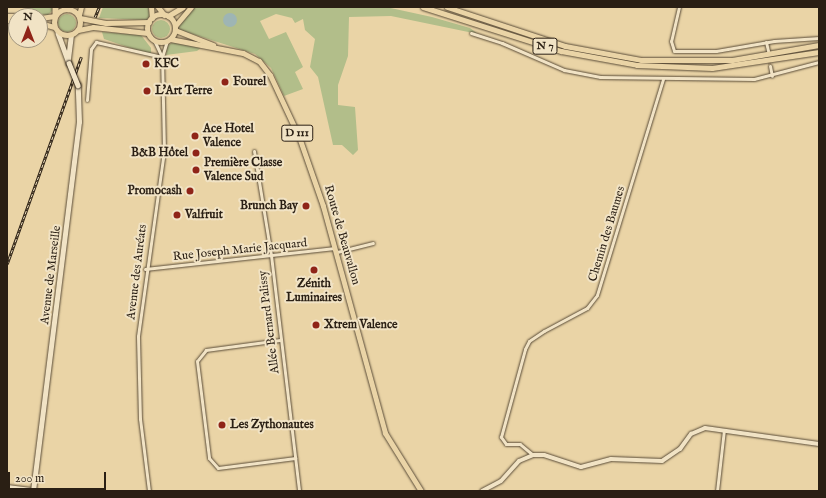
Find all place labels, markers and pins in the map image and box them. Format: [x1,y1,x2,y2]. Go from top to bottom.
place label: KFC [154,57,179,71]
marker: KFC [141,59,151,69]
place label: Fourel [233,75,266,89]
marker: Fourel [220,77,230,87]
place label: L'Art Terre [155,84,212,98]
marker: L'Art Terre [142,86,152,96]
place label: Ace Hotel Valence [203,122,254,150]
marker: Ace Hotel Valence [190,131,200,141]
place label: B&B Hôtel [131,146,188,160]
marker: B&B Hôtel [191,148,201,158]
place label: Première Classe Valence Sud [204,156,282,184]
marker: Première Classe Valence Sud [191,165,201,175]
place label: Promocash [128,184,182,198]
marker: Promocash [185,186,195,196]
place label: Brunch Bay [240,199,298,213]
marker: Brunch Bay [301,201,311,211]
place label: Valfruit [185,208,223,222]
marker: Valfruit [172,210,182,220]
marker: Zénith Luminaires [309,265,319,275]
place label: Zénith Luminaires [286,277,342,305]
place label: Xtrem Valence [324,318,398,332]
marker: Xtrem Valence [311,320,321,330]
place label: Les Zythonautes [230,418,314,432]
marker: Les Zythonautes [217,420,227,430]

